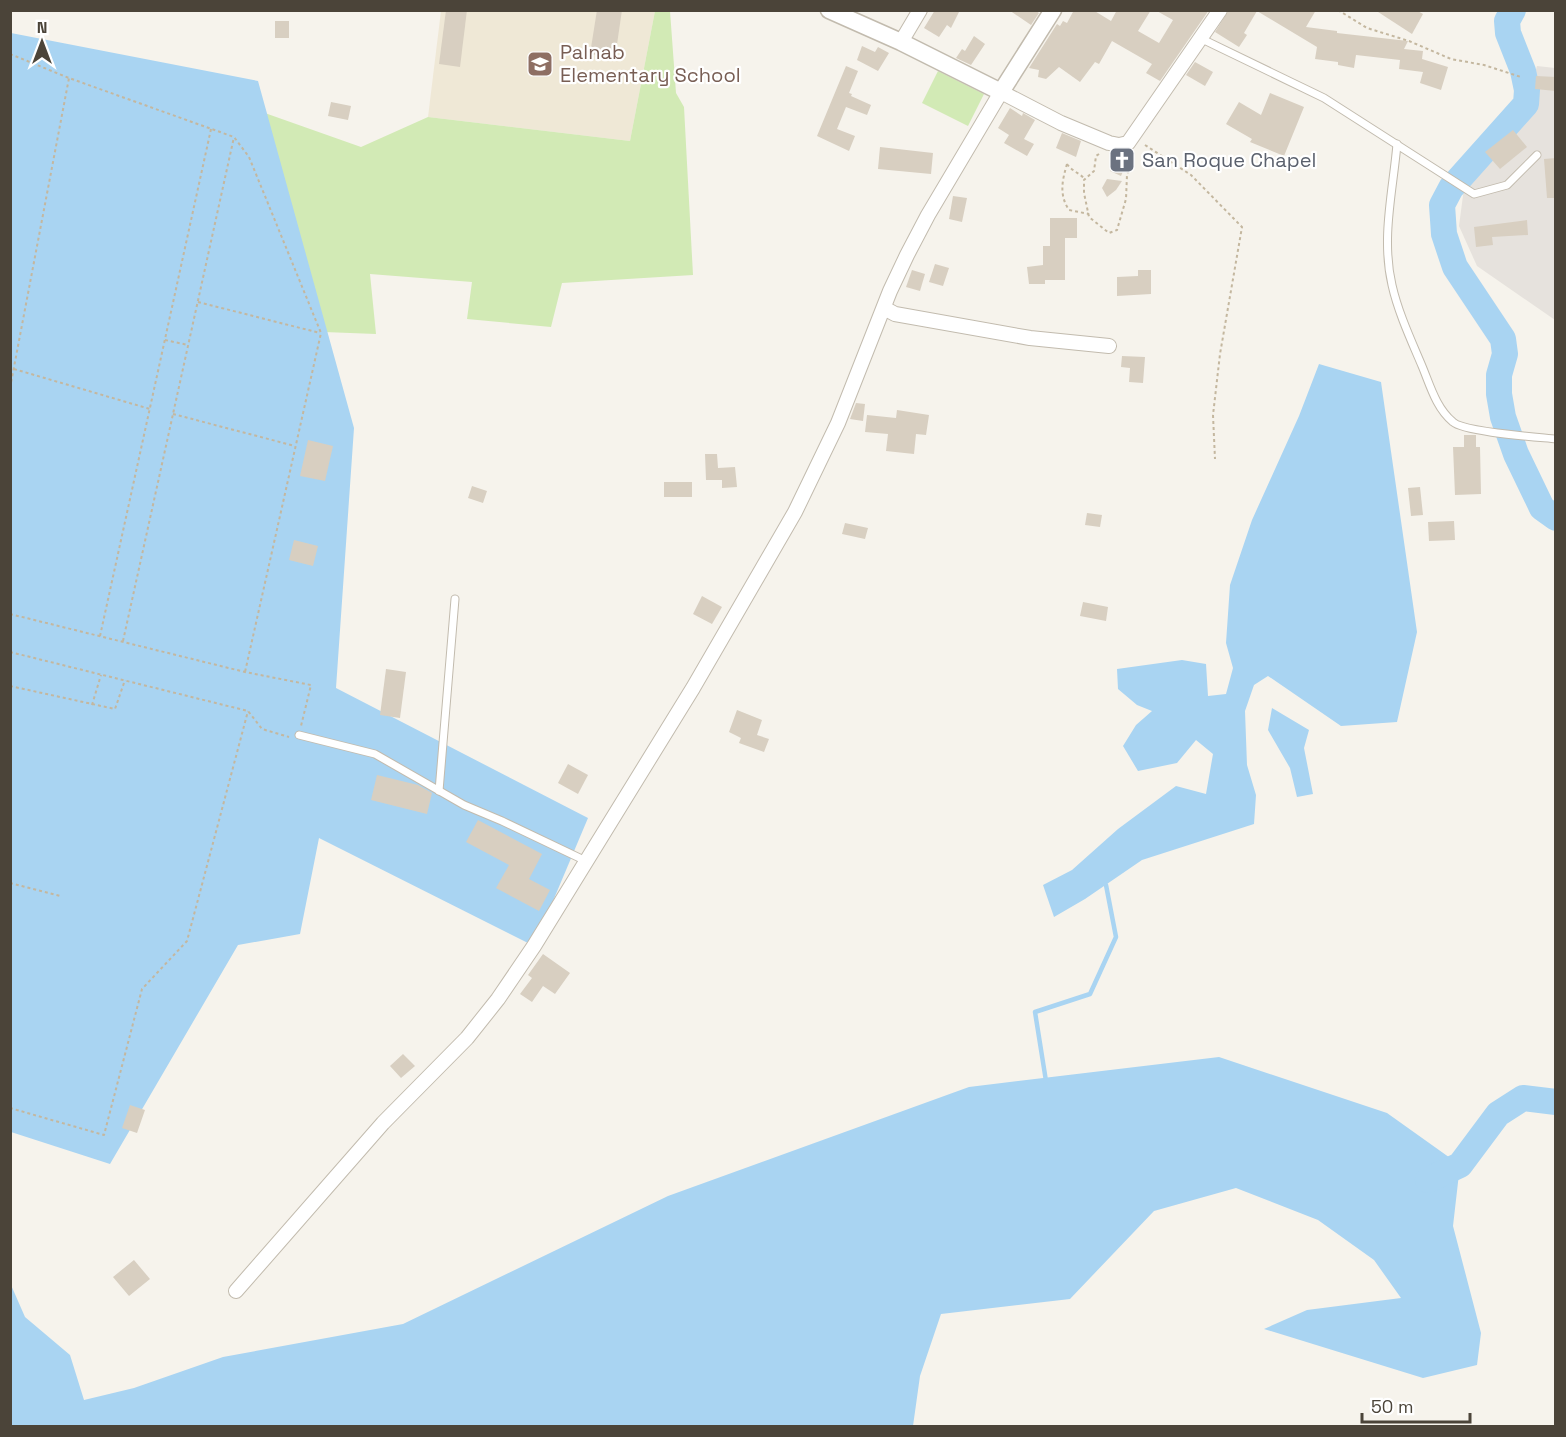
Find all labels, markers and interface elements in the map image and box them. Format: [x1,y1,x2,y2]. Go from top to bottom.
north arrow [12,12,72,72]
text: N [37,17,47,38]
place label: Palnab Elementary School [560,39,741,88]
school or university icon: Palnab Elementary School [525,49,555,79]
church icon: San Roque Chapel [1107,145,1137,175]
place label: San Roque Chapel [1142,147,1316,173]
scale bar [1362,1386,1470,1424]
text: 50 m [1371,1395,1413,1418]

